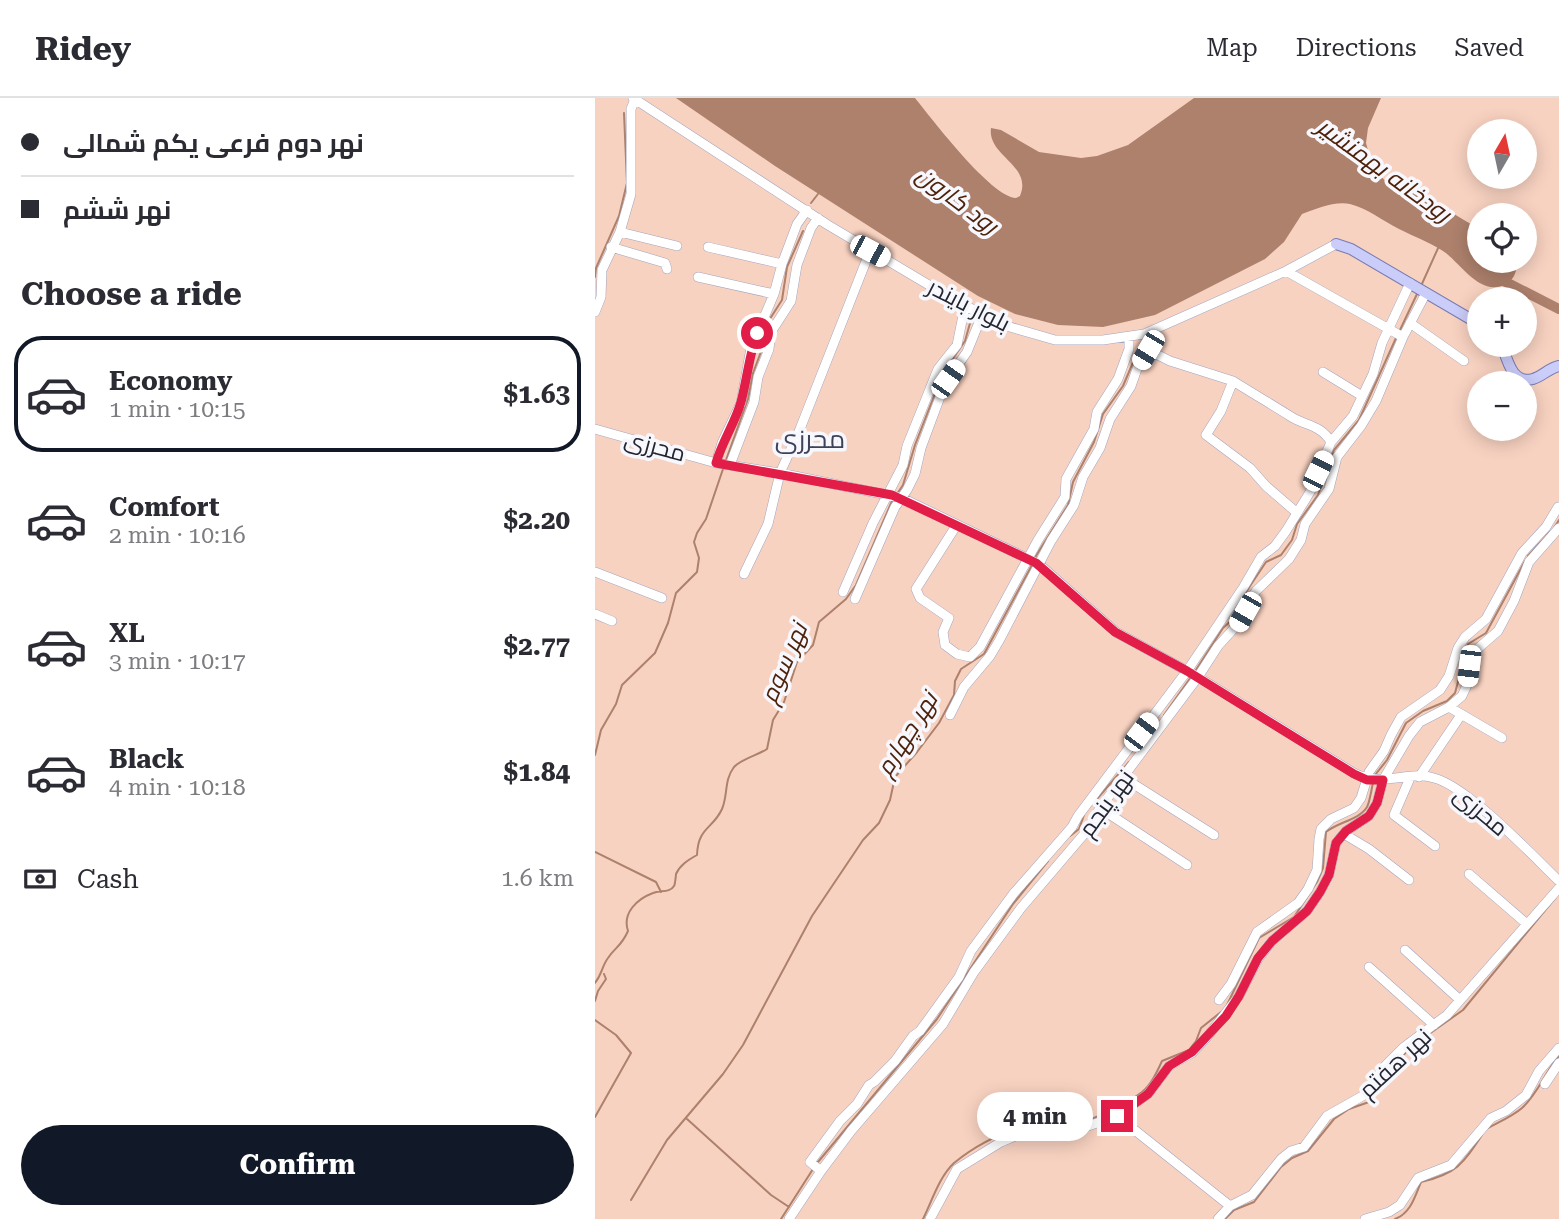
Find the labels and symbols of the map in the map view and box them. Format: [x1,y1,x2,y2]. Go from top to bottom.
water label: رودخانه بهمنشیر [1309,110,1458,229]
north arrow [1467,119,1537,189]
water label: رود کارون [911,160,1005,241]
car [847,232,894,270]
street label: بلوار بایندر [921,272,1014,338]
route start [741,317,773,349]
car [1129,327,1168,373]
car [928,356,969,402]
district label: محرزی [775,424,845,454]
street label: محرزی [621,425,688,468]
car [1300,448,1337,494]
car [1226,589,1265,635]
water label: نهر سوم [754,616,816,709]
car [1457,644,1482,688]
water label: نهر چهارم [870,685,947,783]
car [1120,709,1163,755]
street label: نهر پنجم [1073,765,1141,843]
street label: محرزی [1448,781,1513,842]
street label: نهر هفتم [1354,1023,1438,1105]
callout: 4 min [977,1091,1093,1140]
route end [1101,1100,1133,1132]

